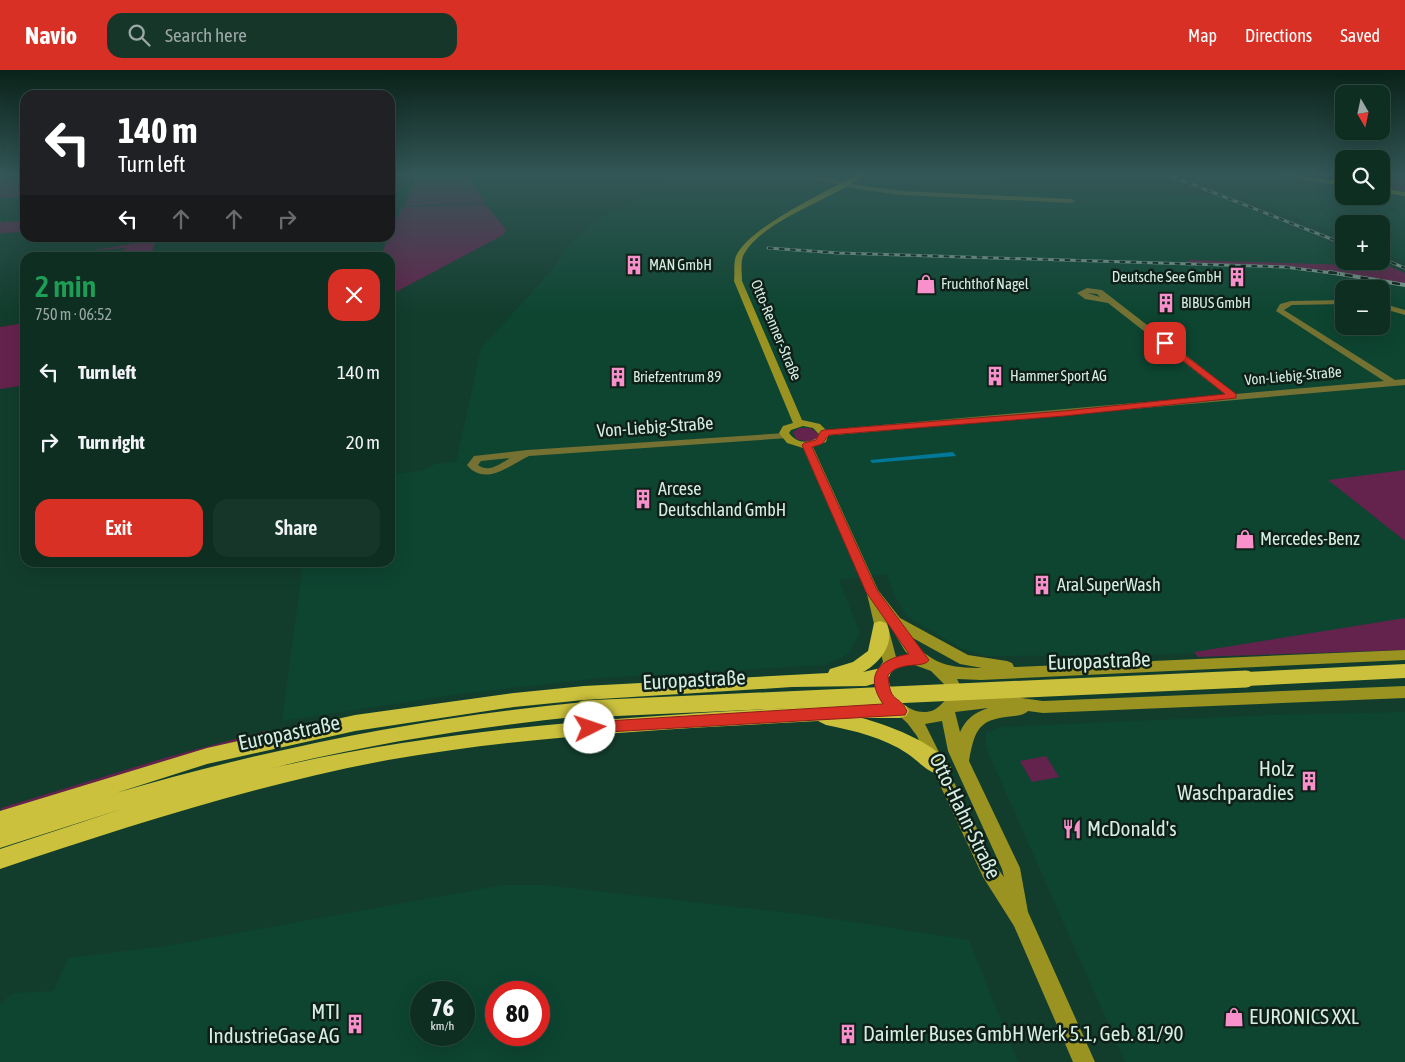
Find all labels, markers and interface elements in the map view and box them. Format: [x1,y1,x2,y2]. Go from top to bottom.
search box [107,13,457,58]
icon: search [125,21,153,49]
text: Navio [25,22,77,49]
text: Search here [165,24,247,46]
text: Map [1188,25,1217,46]
text: Directions [1245,25,1312,46]
text: Saved [1340,25,1380,46]
north arrow [1335,85,1390,140]
map controls [1335,85,1390,335]
icon: left [35,110,100,175]
text: 140 m [118,110,197,150]
button: search [1335,150,1390,205]
text: Turn left [118,151,185,177]
icon: left [114,205,142,233]
icon: ahead [167,205,195,233]
icon: ahead [220,205,248,233]
icon: right [273,205,301,233]
button: + [1335,215,1390,270]
building icon: MAN GmbH [623,254,645,276]
place label: MAN GmbH [649,256,712,273]
building icon: Deutsche See GmbH [1226,266,1248,288]
place label: Deutsche See GmbH [1112,268,1222,285]
text: 2 min [35,269,96,303]
button: close [328,269,380,321]
shop icon: Fruchthof Nagel [915,273,937,295]
place label: Fruchthof Nagel [941,275,1029,292]
street label: Otto-Renner-Straße [748,277,805,383]
button: − [1335,280,1390,335]
building icon: BIBUS GmbH [1155,292,1177,314]
place label: BIBUS GmbH [1181,294,1251,311]
text: 750 m · 06:52 [35,305,112,323]
pin [1144,322,1186,364]
icon: arrive [1151,329,1179,357]
icon: left [35,358,63,386]
text: Turn left [78,361,136,383]
text: 140 m [337,361,380,383]
street label: Von-Liebig-Straße [1244,363,1342,388]
building icon: Hammer Sport AG [984,365,1006,387]
building icon: Briefzentrum 89 [607,366,629,388]
place label: Hammer Sport AG [1010,367,1107,384]
place label: Briefzentrum 89 [633,368,721,385]
street label: Von-Liebig-Straße [596,412,714,441]
icon: right [35,428,63,456]
text: Turn right [78,431,145,453]
text: 20 m [346,431,380,453]
place label: Arcese Deutschland GmbH [658,478,786,520]
building icon: Arcese Deutschland GmbH [632,488,654,510]
button: Exit [35,499,203,557]
button: Share [213,499,380,557]
shop icon: Mercedes-Benz [1234,528,1256,550]
place label: Mercedes-Benz [1260,528,1360,549]
building icon: Aral SuperWash [1031,574,1053,596]
place label: Aral SuperWash [1057,574,1161,595]
street label: Europastraße [1047,646,1151,674]
street label: Europastraße [642,664,746,694]
position arrow [563,701,615,753]
street label: Europastraße [236,710,342,754]
street label: Otto-Hahn-Straße [925,749,1007,882]
place label: Holz Waschparadies [1177,756,1294,804]
building icon: Holz Waschparadies [1298,770,1320,792]
place label: McDonald's [1087,816,1177,840]
restaurant icon: McDonald's [1061,818,1083,840]
speed limit sign: 80 [485,981,550,1046]
text: 76 [431,993,454,1021]
place label: MTI IndustrieGase AG [208,999,340,1047]
place label: EURONICS XXL [1249,1004,1359,1028]
shop icon: EURONICS XXL [1223,1006,1245,1028]
building icon: MTI IndustrieGase AG [344,1013,366,1035]
text: km/h [431,1019,454,1033]
place label: Daimler Buses GmbH Werk 5.1, Geb. 81/90 [863,1021,1184,1045]
building icon: Daimler Buses GmbH Werk 5.1, Geb. 81/90 [837,1023,859,1045]

